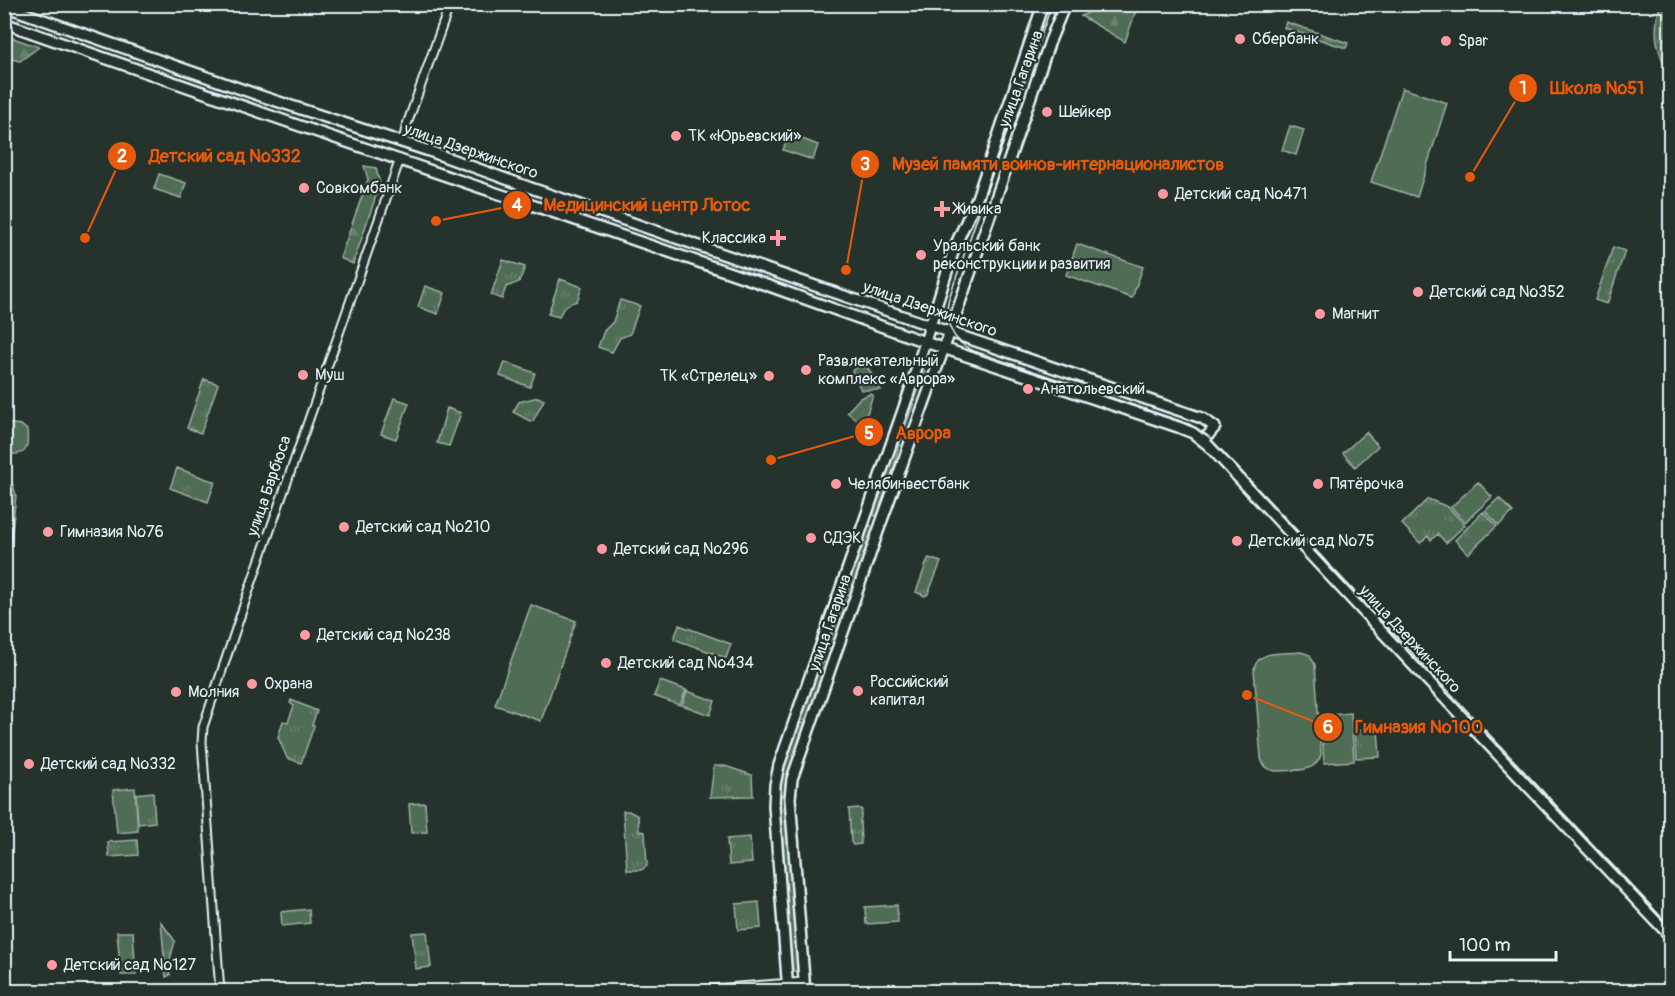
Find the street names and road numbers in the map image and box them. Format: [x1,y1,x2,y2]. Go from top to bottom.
street label: улица Гагарина [994,28,1048,131]
street label: улица Дзержинского [400,118,541,183]
street label: улица Дзержинского [859,276,1000,341]
street label: улица Барбюса [242,433,296,540]
street label: улица Гагарина [804,572,856,675]
street label: улица Дзержинского [1354,580,1465,697]

